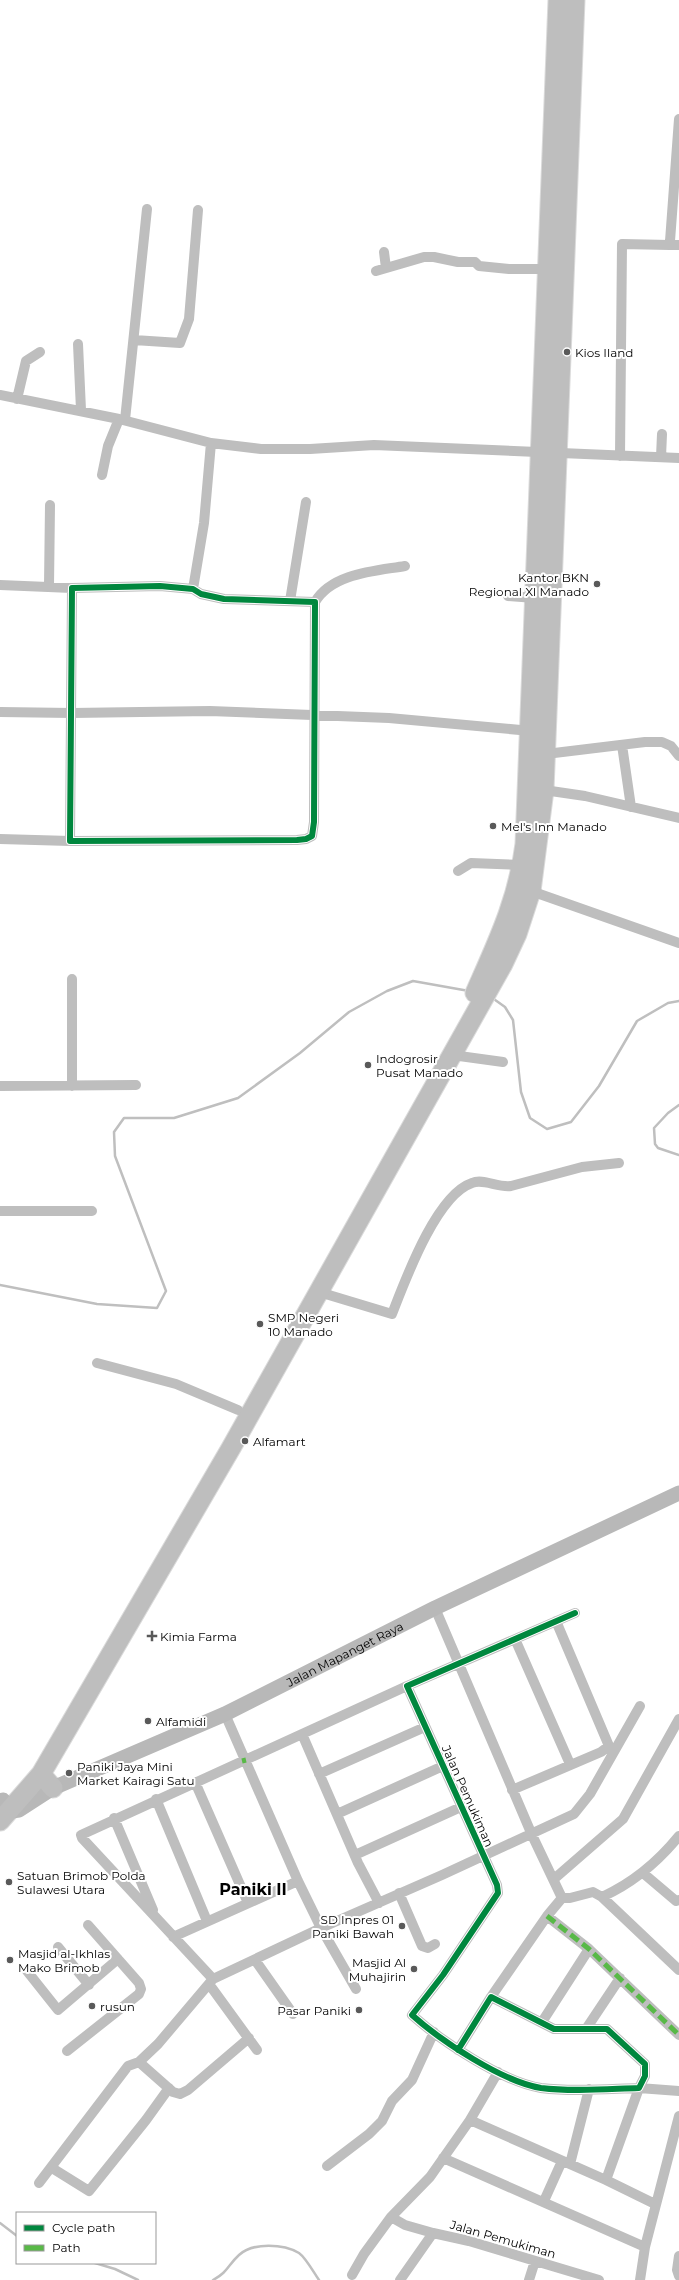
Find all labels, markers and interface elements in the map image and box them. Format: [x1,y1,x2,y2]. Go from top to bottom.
place label: Kios Iland [575,345,633,360]
marker: Kios Iland [562,347,572,357]
place label: Kantor BKN Regional XI Manado [469,570,589,599]
marker: Kantor BKN Regional XI Manado [592,579,602,589]
place label: Mel's Inn Manado [501,819,607,834]
marker: Mel's Inn Manado [488,821,498,831]
place label: Indogrosir Pusat Manado [376,1051,463,1080]
marker: Indogrosir Pusat Manado [363,1060,373,1070]
place label: SMP Negeri 10 Manado [268,1310,339,1339]
marker: SMP Negeri 10 Manado [255,1319,265,1329]
place label: Alfamart [253,1434,306,1449]
marker: Alfamart [240,1436,250,1446]
street label: Jalan Mapanget Raya [283,1618,406,1690]
place label: Kimia Farma [160,1629,237,1644]
marker: Kimia Farma [147,1631,157,1641]
place label: Alfamidi [156,1714,206,1729]
marker: Alfamidi [143,1716,153,1726]
street label: Jalan Pemukiman [438,1742,497,1849]
place label: Paniki Jaya Mini Market Kairagi Satu [77,1759,195,1788]
marker: Paniki Jaya Mini Market Kairagi Satu [64,1768,74,1778]
place label: Satuan Brimob Polda Sulawesi Utara [17,1868,146,1897]
marker: Satuan Brimob Polda Sulawesi Utara [4,1877,14,1887]
district label: Paniki II [219,1880,287,1899]
place label: SD Inpres 01 Paniki Bawah [312,1912,394,1941]
marker: SD Inpres 01 Paniki Bawah [397,1921,407,1931]
place label: Masjid al-Ikhlas Mako Brimob [18,1946,110,1975]
marker: Masjid al-Ikhlas Mako Brimob [5,1955,15,1965]
place label: Masjid Al Muhajirin [349,1955,406,1984]
marker: Masjid Al Muhajirin [409,1964,419,1974]
place label: rusun [100,1999,135,2014]
marker: rusun [87,2001,97,2011]
place label: Pasar Paniki [277,2003,351,2018]
marker: Pasar Paniki [354,2005,364,2015]
legend [16,2212,156,2264]
street label: Jalan Pemukiman [447,2216,558,2261]
text: Cycle path [52,2220,115,2235]
text: Path [52,2240,81,2255]

